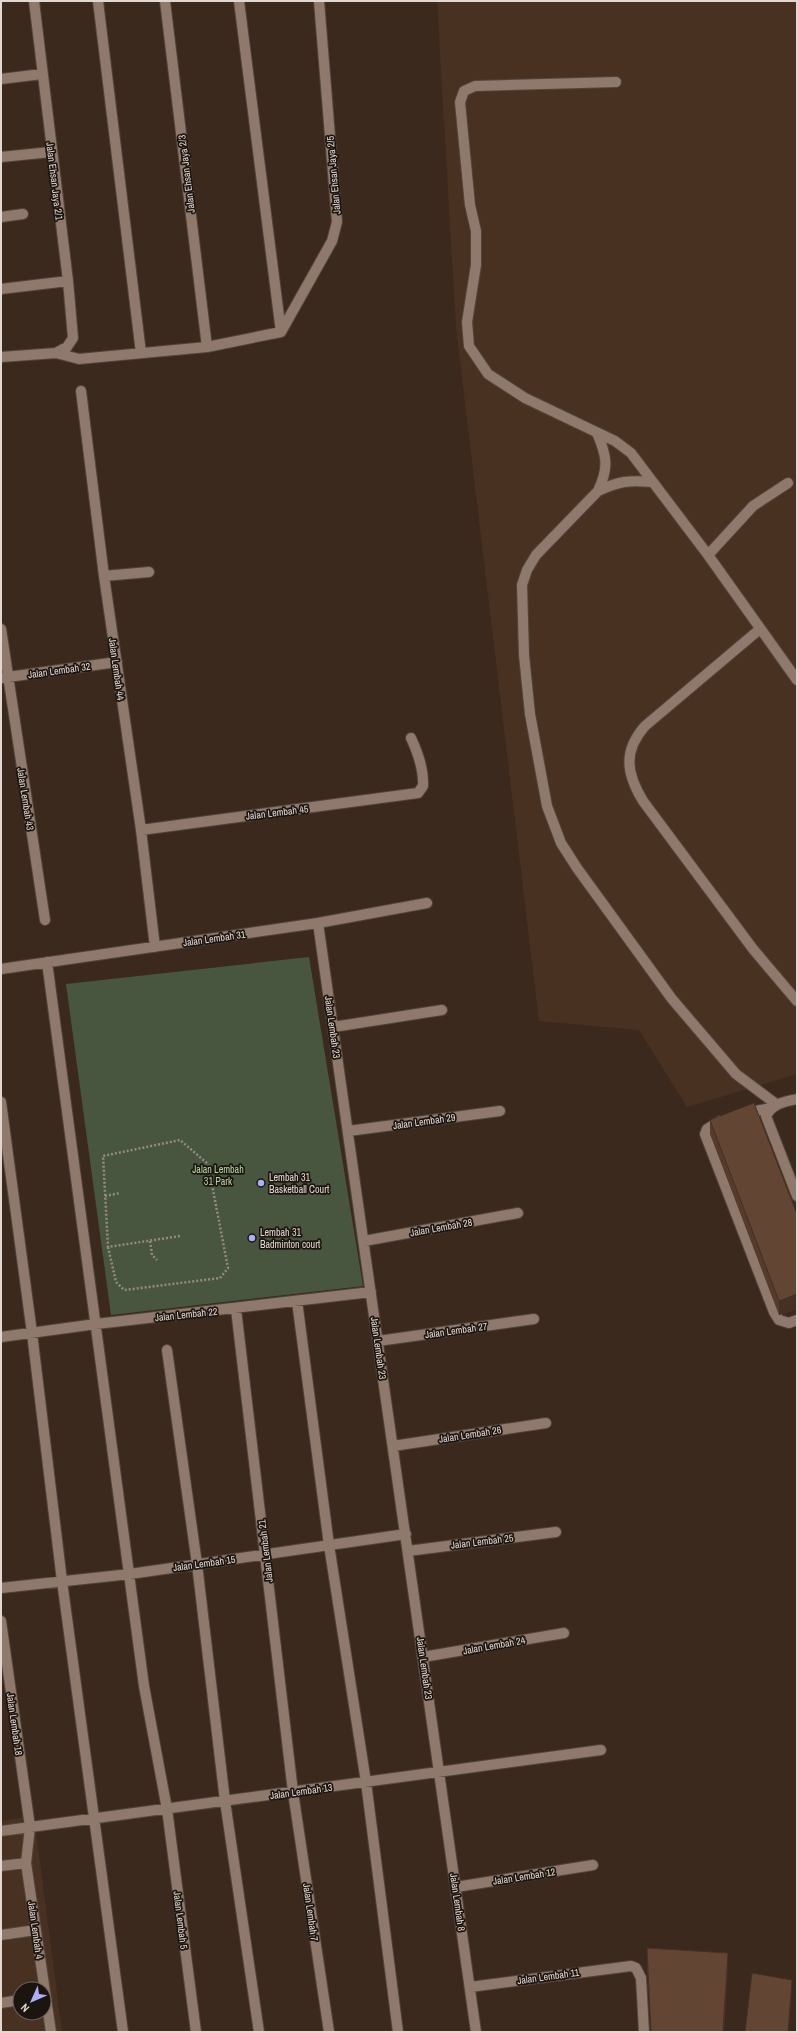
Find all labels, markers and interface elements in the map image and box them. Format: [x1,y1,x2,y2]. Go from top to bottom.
street label: Jalan Ehsan Jaya 2/3 [175,134,198,214]
street label: Jalan Ehsan Jaya 2/5 [324,135,343,215]
street label: Jalan Ehsan Jaya 2/1 [43,141,66,221]
street label: Jalan Lembah 44 [106,637,127,702]
street label: Jalan Lembah 32 [27,660,92,681]
street label: Jalan Lembah 43 [14,767,37,832]
street label: Jalan Lembah 45 [245,802,310,823]
street label: Jalan Lembah 31 [182,928,247,949]
street label: Jalan Lembah 23 [322,995,343,1060]
street label: Jalan Lembah 29 [392,1111,457,1132]
park label: Jalan Lembah 31 Park [192,1163,244,1188]
place label: Lembah 31 Basketball Court [269,1171,330,1196]
marker: Lembah 31 Basketball Court [256,1178,266,1188]
street label: Jalan Lembah 28 [409,1216,474,1239]
place label: Lembah 31 Badminton court [260,1226,321,1251]
marker: Lembah 31 Badminton court [247,1233,257,1243]
street label: Jalan Lembah 22 [154,1305,218,1324]
street label: Jalan Lembah 23 [368,1316,389,1381]
street label: Jalan Lembah 27 [424,1320,489,1341]
street label: Jalan Lembah 26 [438,1423,503,1446]
street label: Jalan Lembah 21 [255,1518,276,1583]
street label: Jalan Lembah 25 [450,1531,515,1552]
street label: Jalan Lembah 15 [172,1553,237,1574]
street label: Jalan Lembah 24 [462,1634,527,1657]
street label: Jalan Lembah 23 [414,1636,435,1701]
street label: Jalan Lembah 18 [4,1692,25,1757]
street label: Jalan Lembah 13 [269,1781,334,1802]
street label: Jalan Lembah 12 [492,1865,557,1888]
street label: Jalan Lembah 8 [447,1872,468,1932]
street label: Jalan Lembah 7 [300,1882,321,1942]
street label: Jalan Lembah 5 [170,1890,191,1950]
street label: Jalan Lembah 4 [25,1900,46,1960]
street label: Jalan Lembah 11 [516,1966,580,1987]
north arrow [12,1981,52,2021]
text: N [18,2001,32,2015]

